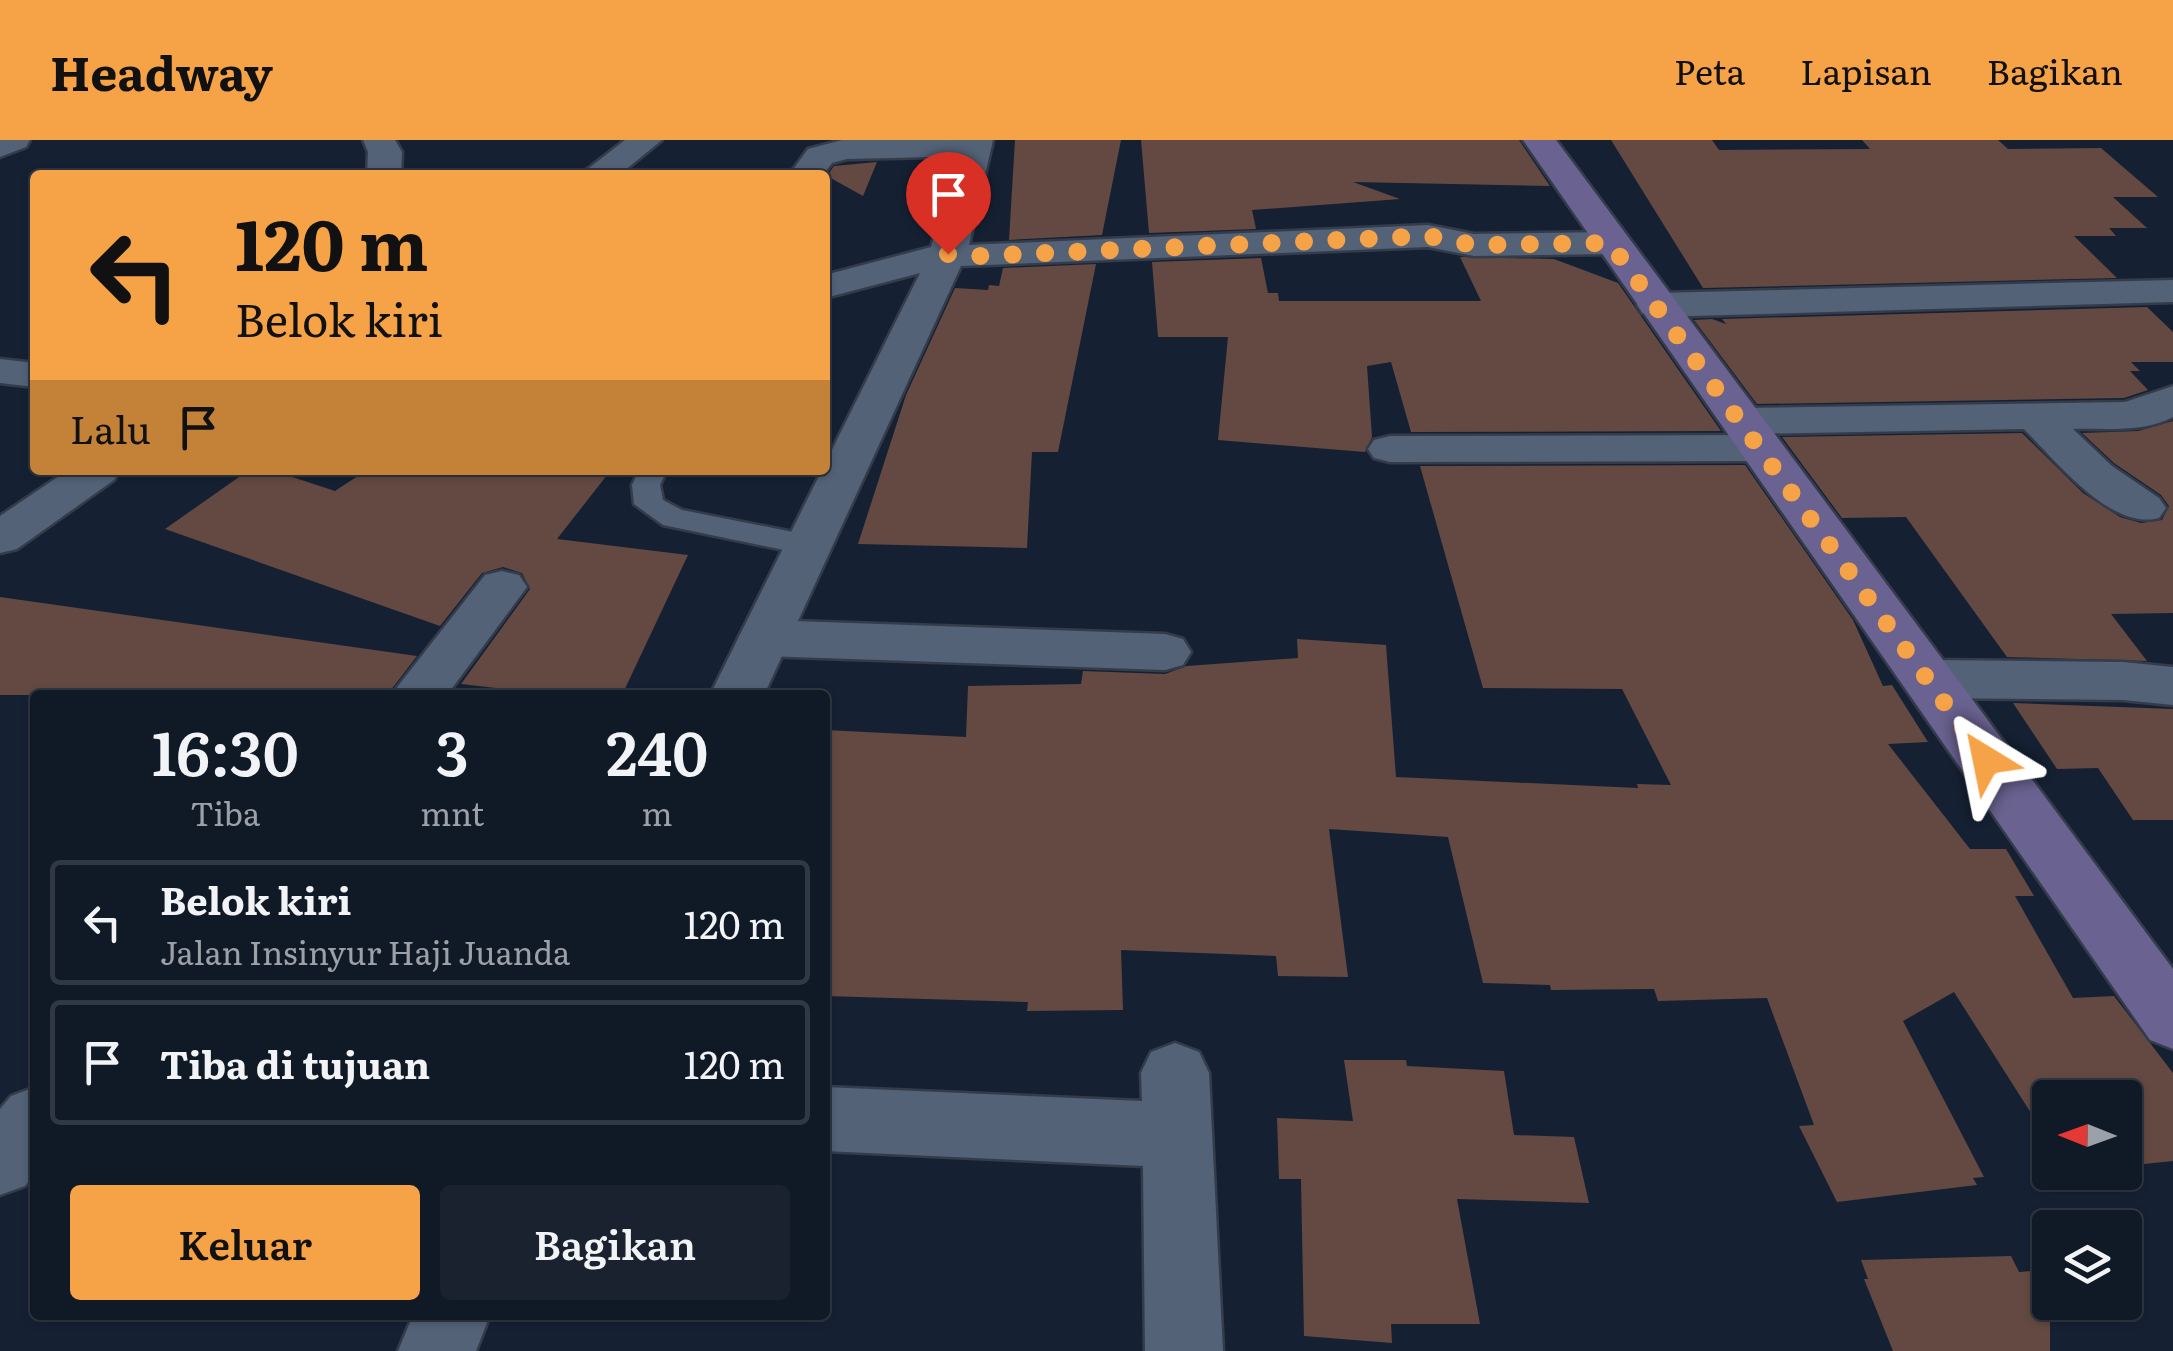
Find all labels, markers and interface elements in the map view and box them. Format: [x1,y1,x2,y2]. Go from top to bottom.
text: Headway [50,35,273,106]
text: Peta [1674,44,1745,96]
text: Lapisan [1800,44,1932,96]
text: Bagikan [1987,44,2123,96]
pin [906,152,991,255]
icon: arrive [921,167,976,222]
text: 120 m [235,189,428,293]
icon: left [70,210,200,340]
text: Belok kiri [235,284,443,351]
text: Lalu [70,399,151,456]
icon: arrive [171,400,226,455]
text: 16:30 [152,705,299,794]
text: 3 [436,705,469,794]
text: 240 [606,705,708,794]
position arrow [1934,708,2038,812]
text: Tiba [190,788,260,836]
text: mnt [420,788,484,836]
text: m [642,788,673,836]
text: Belok kiri [160,870,351,927]
text: 120 m [684,894,785,951]
icon: left [75,895,130,950]
text: Jalan Insinyur Haji Juanda [160,927,570,975]
text: Tiba di tujuan [160,1034,430,1091]
text: 120 m [684,1034,785,1091]
icon: arrive [75,1035,130,1090]
north arrow [2032,1080,2142,1190]
map controls [2032,1080,2142,1320]
button: Keluar [70,1185,420,1300]
button: Bagikan [440,1185,790,1300]
button: layers [2032,1210,2142,1320]

